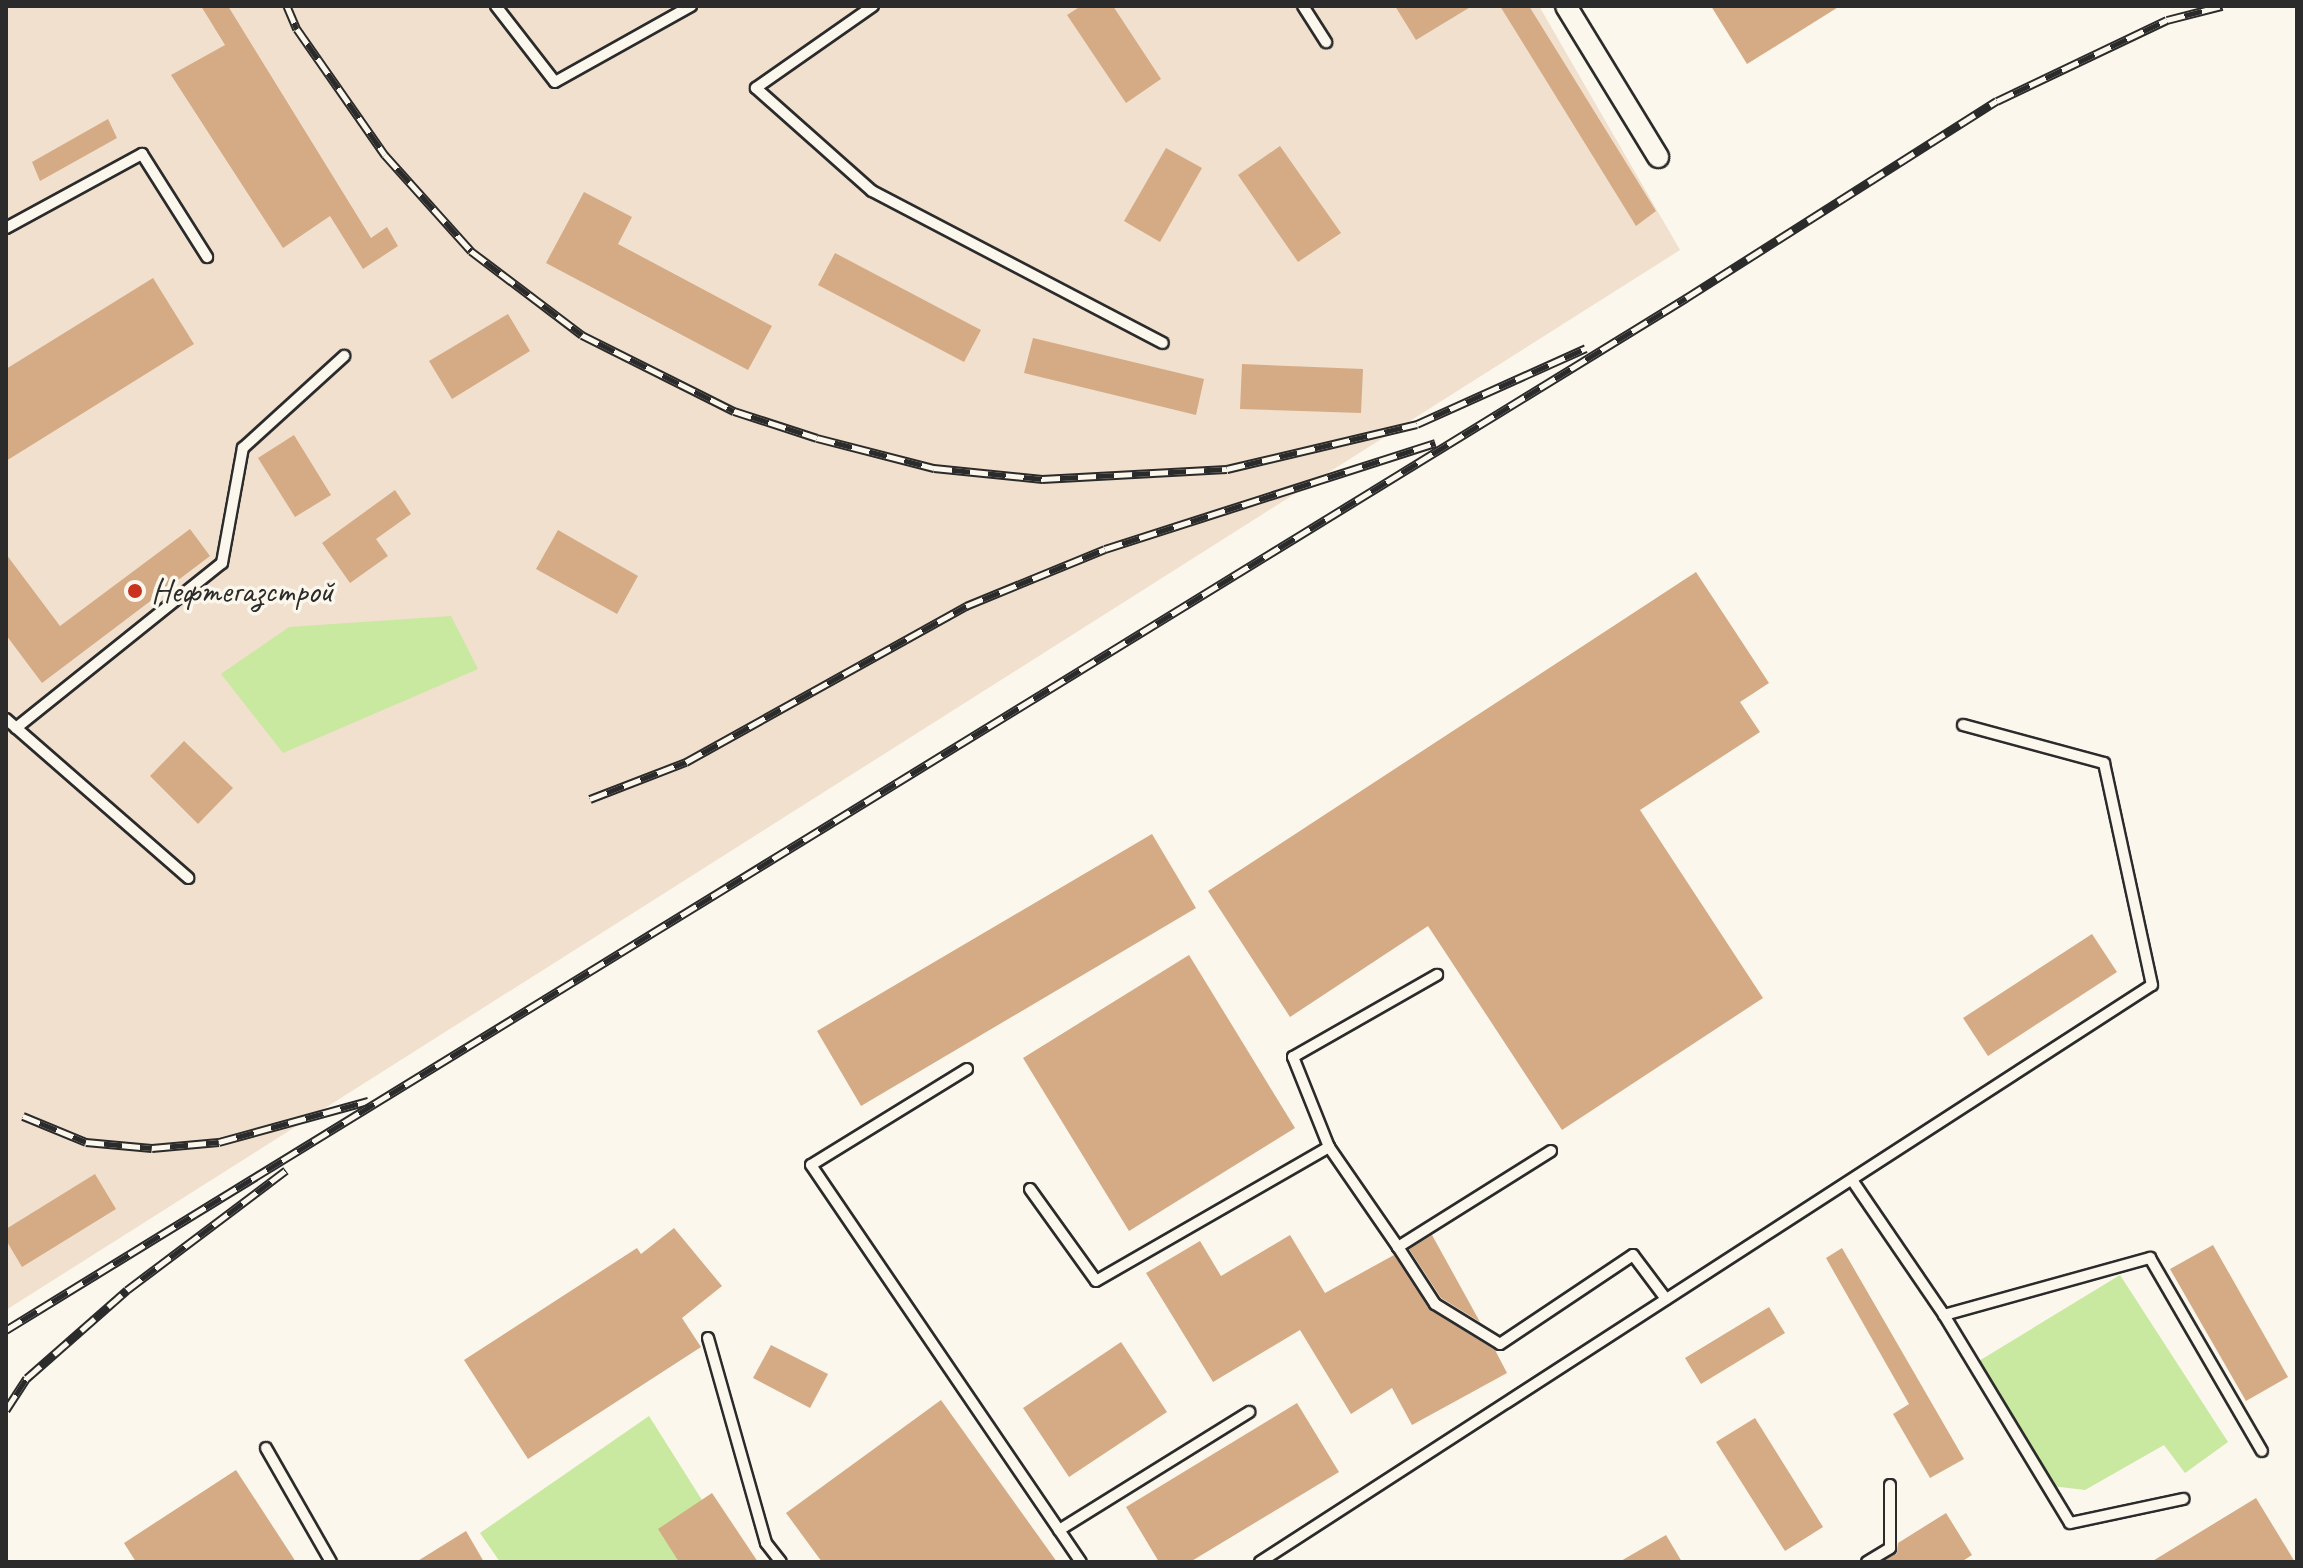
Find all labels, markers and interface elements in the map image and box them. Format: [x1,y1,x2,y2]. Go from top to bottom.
place label: Нефтегазстрой [151,571,333,611]
marker: Нефтегазстрой [126,582,144,600]

